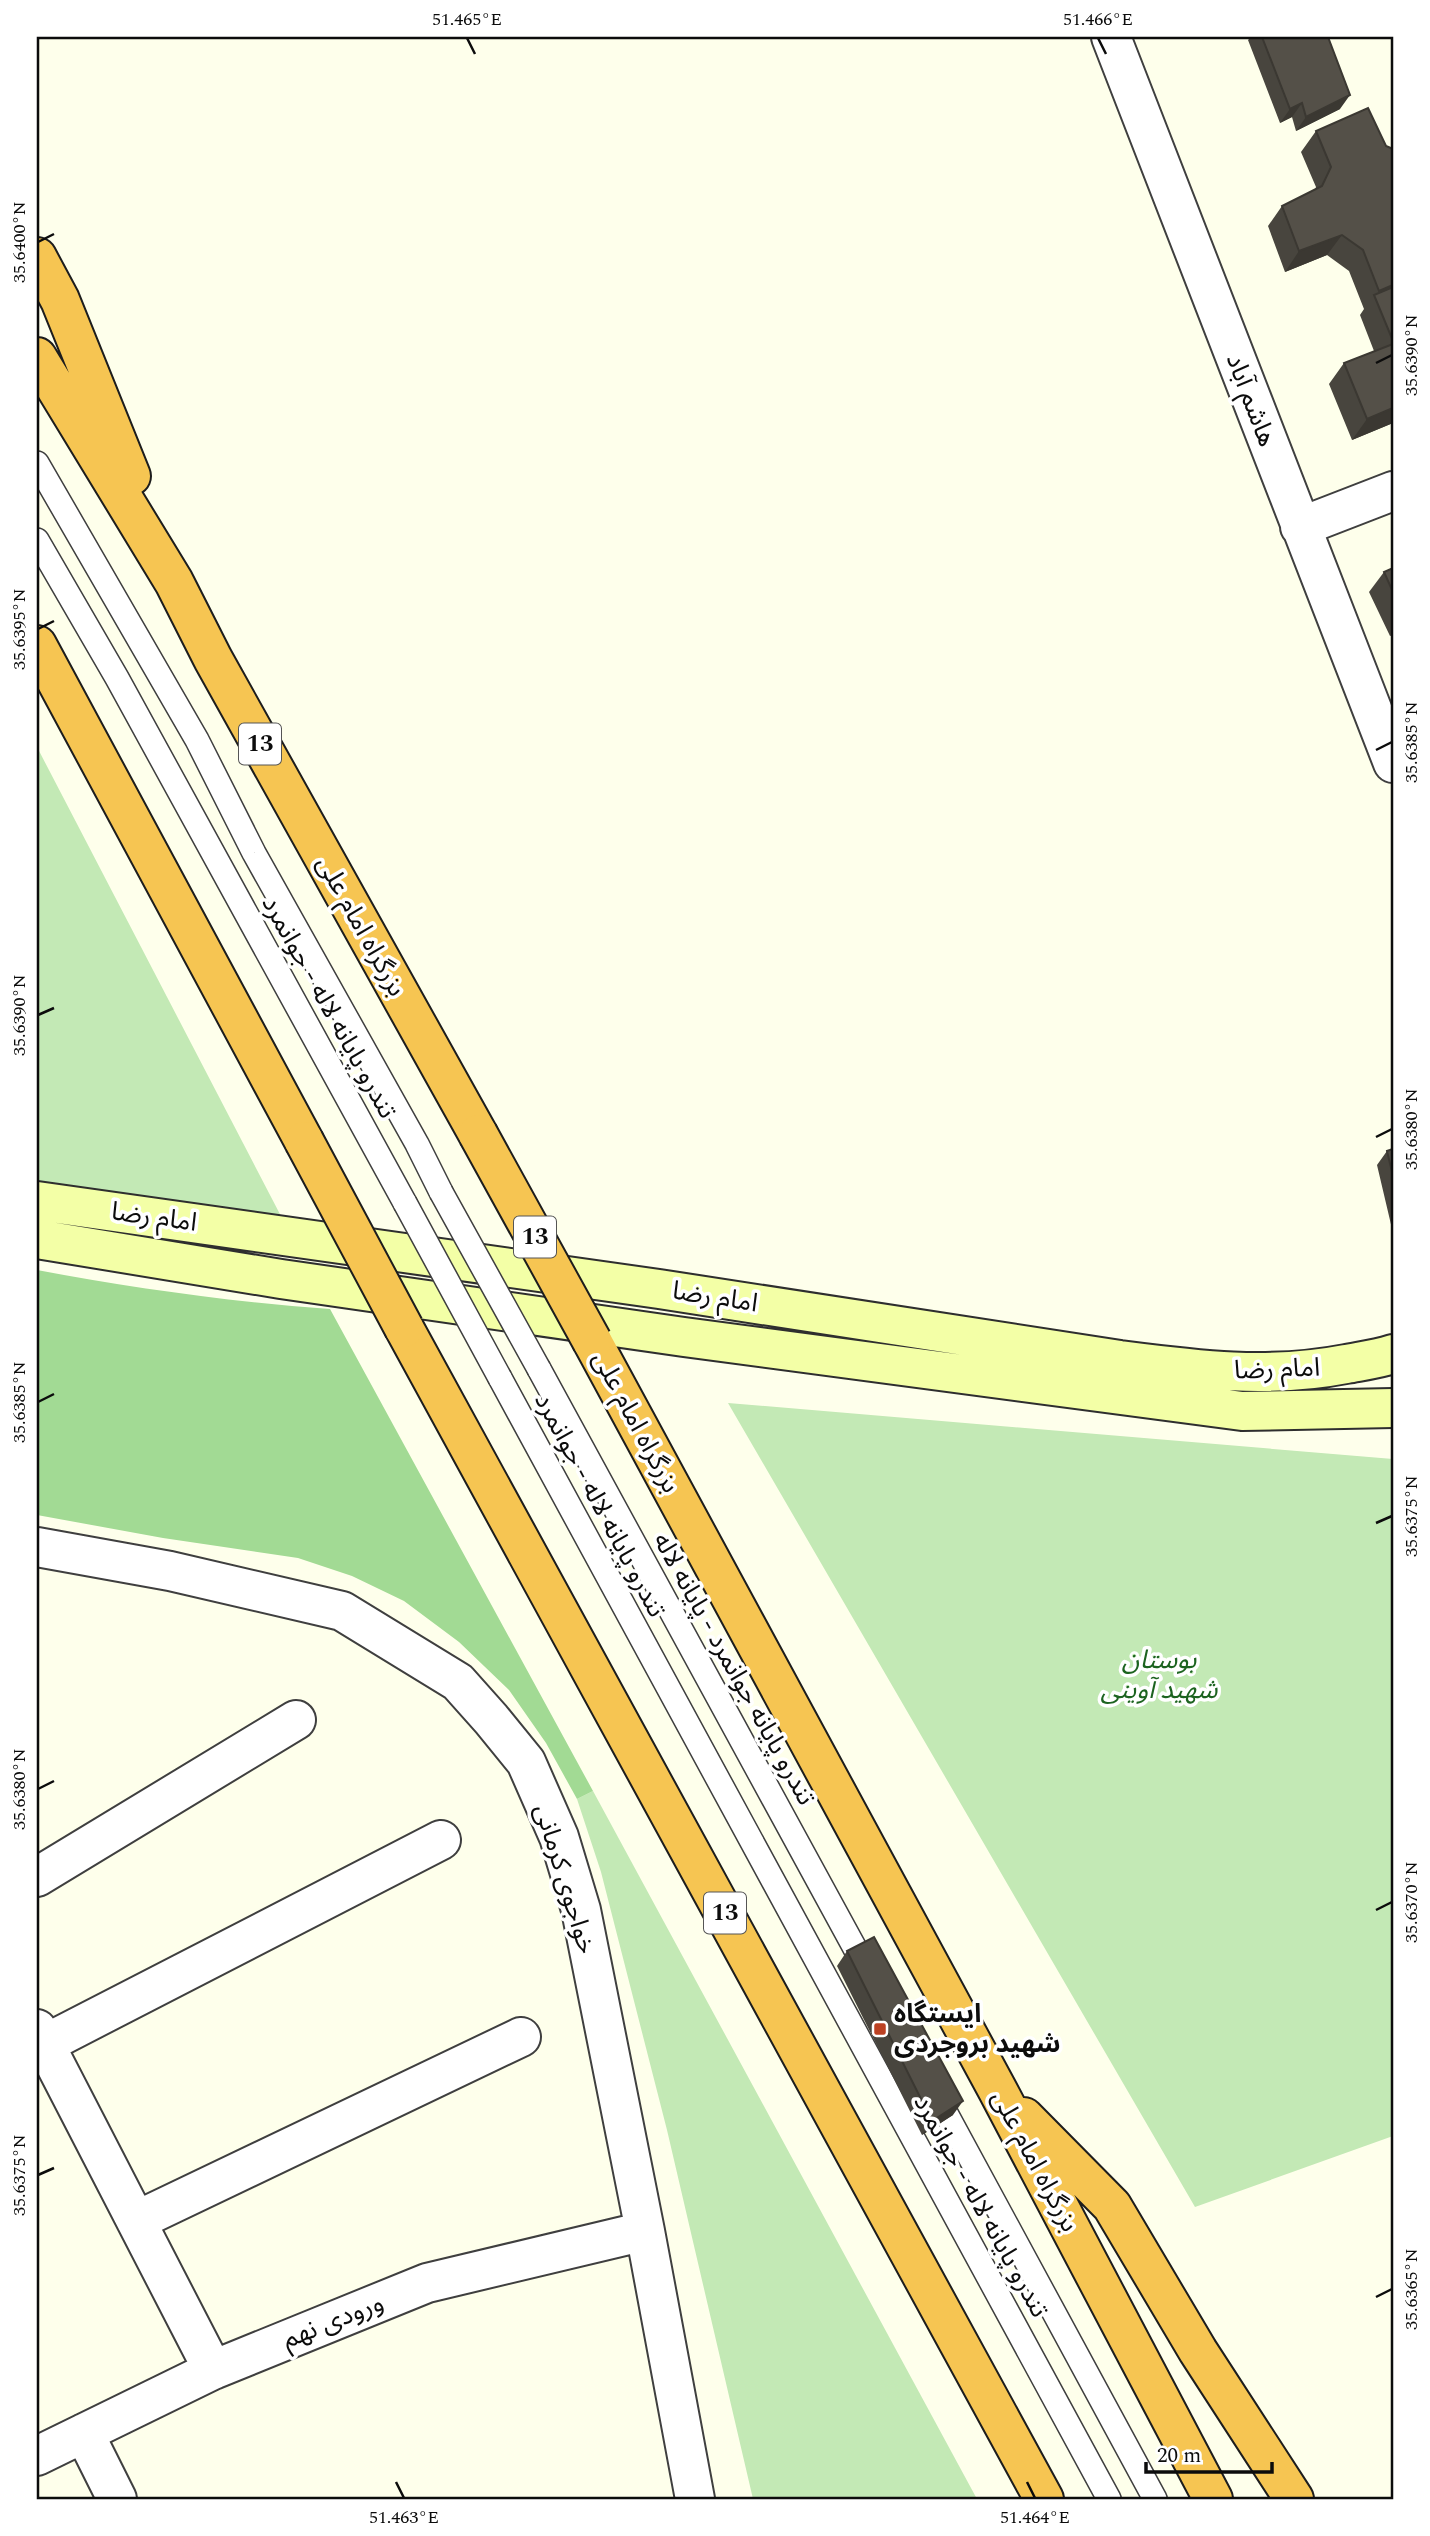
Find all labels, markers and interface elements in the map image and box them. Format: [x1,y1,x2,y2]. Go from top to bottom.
text: 51.465°E [432,6,502,33]
text: 51.466°E [1063,6,1133,33]
text: 35.6400°N [6,201,33,283]
text: 35.6390°N [1398,314,1425,396]
street label: هاشم آباد [1215,348,1287,452]
text: 35.6395°N [6,588,33,670]
text: 35.6385°N [1398,701,1425,783]
road number: 13 [239,724,281,764]
street label: بزرگراه امام علی [306,848,416,1004]
street label: تندرو پایانه لاله - جوانمرد [251,888,407,1126]
text: 35.6390°N [6,974,33,1056]
text: 35.6380°N [1398,1088,1425,1170]
street label: امام رضا [108,1191,200,1243]
road number: 13 [514,1217,556,1258]
street label: امام رضا [669,1270,761,1324]
street label: بزرگراه امام علی [582,1344,690,1500]
street label: امام رضا [1233,1348,1321,1390]
text: 35.6385°N [6,1361,33,1443]
street label: تندرو پایانه لاله - جوانمرد [524,1385,676,1625]
text: 35.6375°N [1398,1475,1425,1557]
street label: تندرو پایانه جوانمرد - پایانه لاله [642,1525,826,1813]
park label: بوستان شهید آوینی [1101,1640,1218,1710]
text: 35.6380°N [6,1748,33,1830]
street label: خواجوی کرمانی [523,1799,607,1959]
text: 35.6370°N [1398,1861,1425,1943]
road number: 13 [704,1892,746,1934]
place label: ایستگاه شهید بروجردی [894,1994,1060,2064]
marker: ایستگاه شهید بروجردی [872,2021,888,2037]
street label: بزرگراه امام علی [981,2083,1089,2239]
street label: تندرو پایانه لاله - جوانمرد [903,2087,1059,2325]
text: 35.6375°N [6,2134,33,2216]
text: 35.6365°N [1398,2248,1425,2330]
street label: ورودی نهم [276,2283,390,2359]
scale bar [1146,2431,1272,2475]
text: 20 m [1157,2440,1201,2472]
text: 51.463°E [369,2504,439,2531]
text: 51.464°E [1000,2504,1070,2531]

